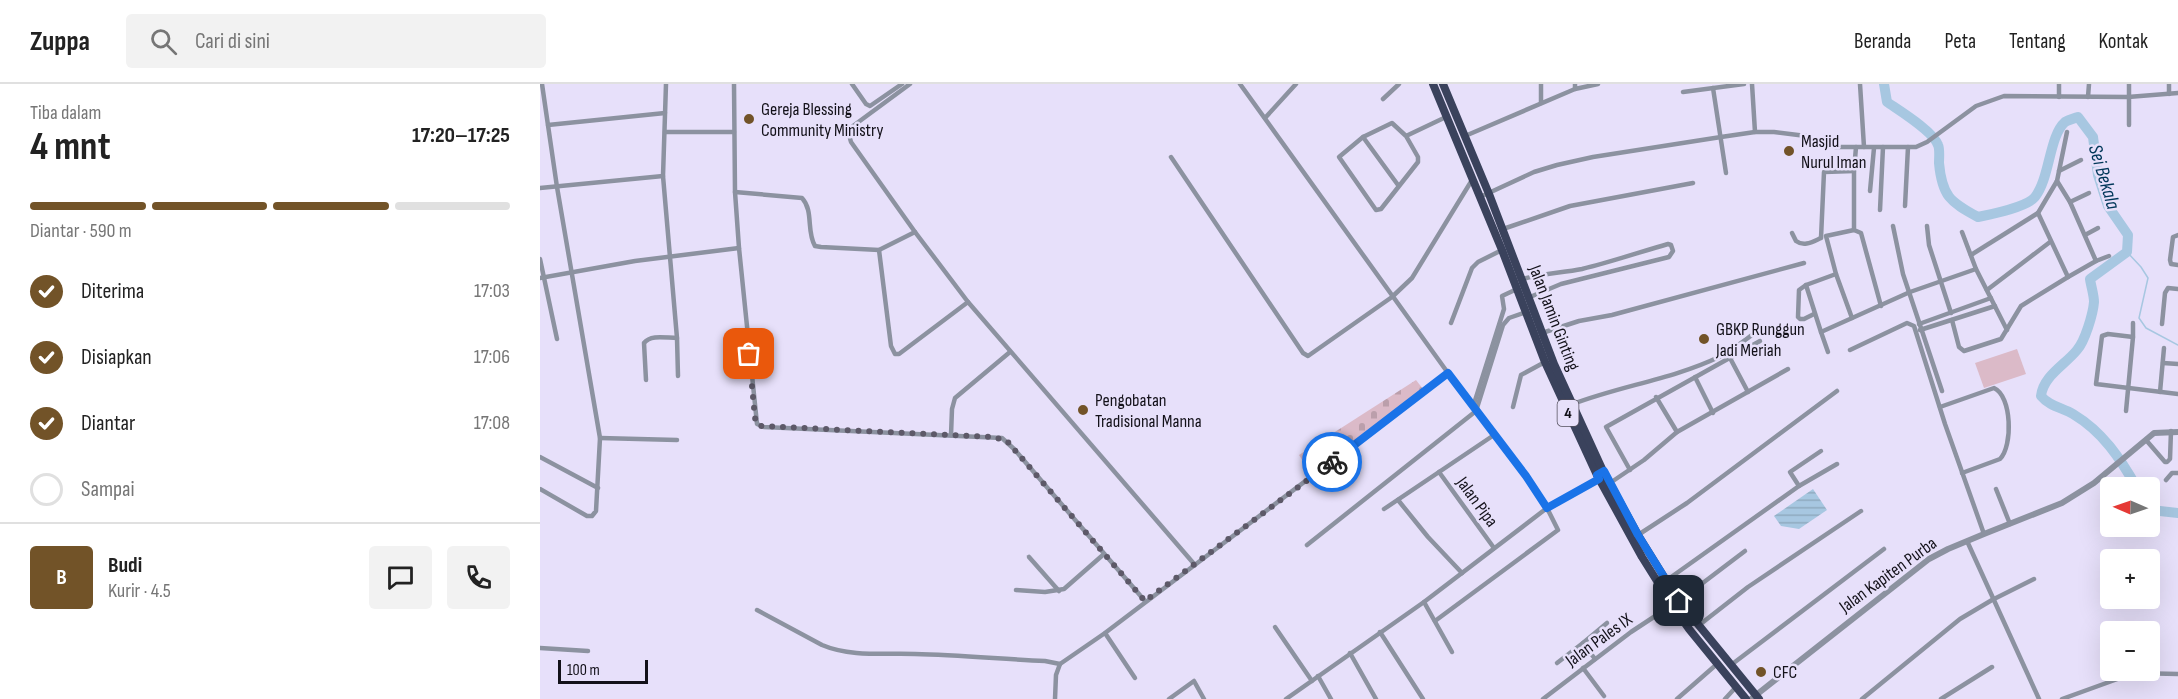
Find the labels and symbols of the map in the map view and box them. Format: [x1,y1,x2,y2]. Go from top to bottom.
place label: Gereja Blessing Community Ministry [761,99,883,141]
marker: Gereja Blessing Community Ministry [742,112,756,126]
place label: Masjid Nurul Iman [1801,131,1866,173]
water label: Sei Bekala [2083,142,2125,212]
marker: Masjid Nurul Iman [1782,144,1796,158]
street label: Jalan Jamin Ginting [1524,261,1584,374]
place label: GBKP Runggun Jadi Meriah [1715,319,1805,361]
pin [723,328,774,379]
marker: GBKP Runggun Jadi Meriah [1697,332,1711,346]
place label: Pengobatan Tradisional Manna [1095,390,1202,432]
road number: 4 [1558,400,1578,426]
marker: Pengobatan Tradisional Manna [1076,403,1090,417]
courier [1302,432,1362,492]
street label: Jalan Pipa [1451,472,1502,531]
north arrow [2100,477,2160,537]
street label: Jalan Kapiten Purba [1834,533,1941,618]
pin [1653,575,1704,626]
street label: Jalan Pales IX [1561,609,1637,672]
scale bar [558,657,648,684]
place label: CFC [1773,662,1797,683]
marker: CFC [1754,665,1768,679]

